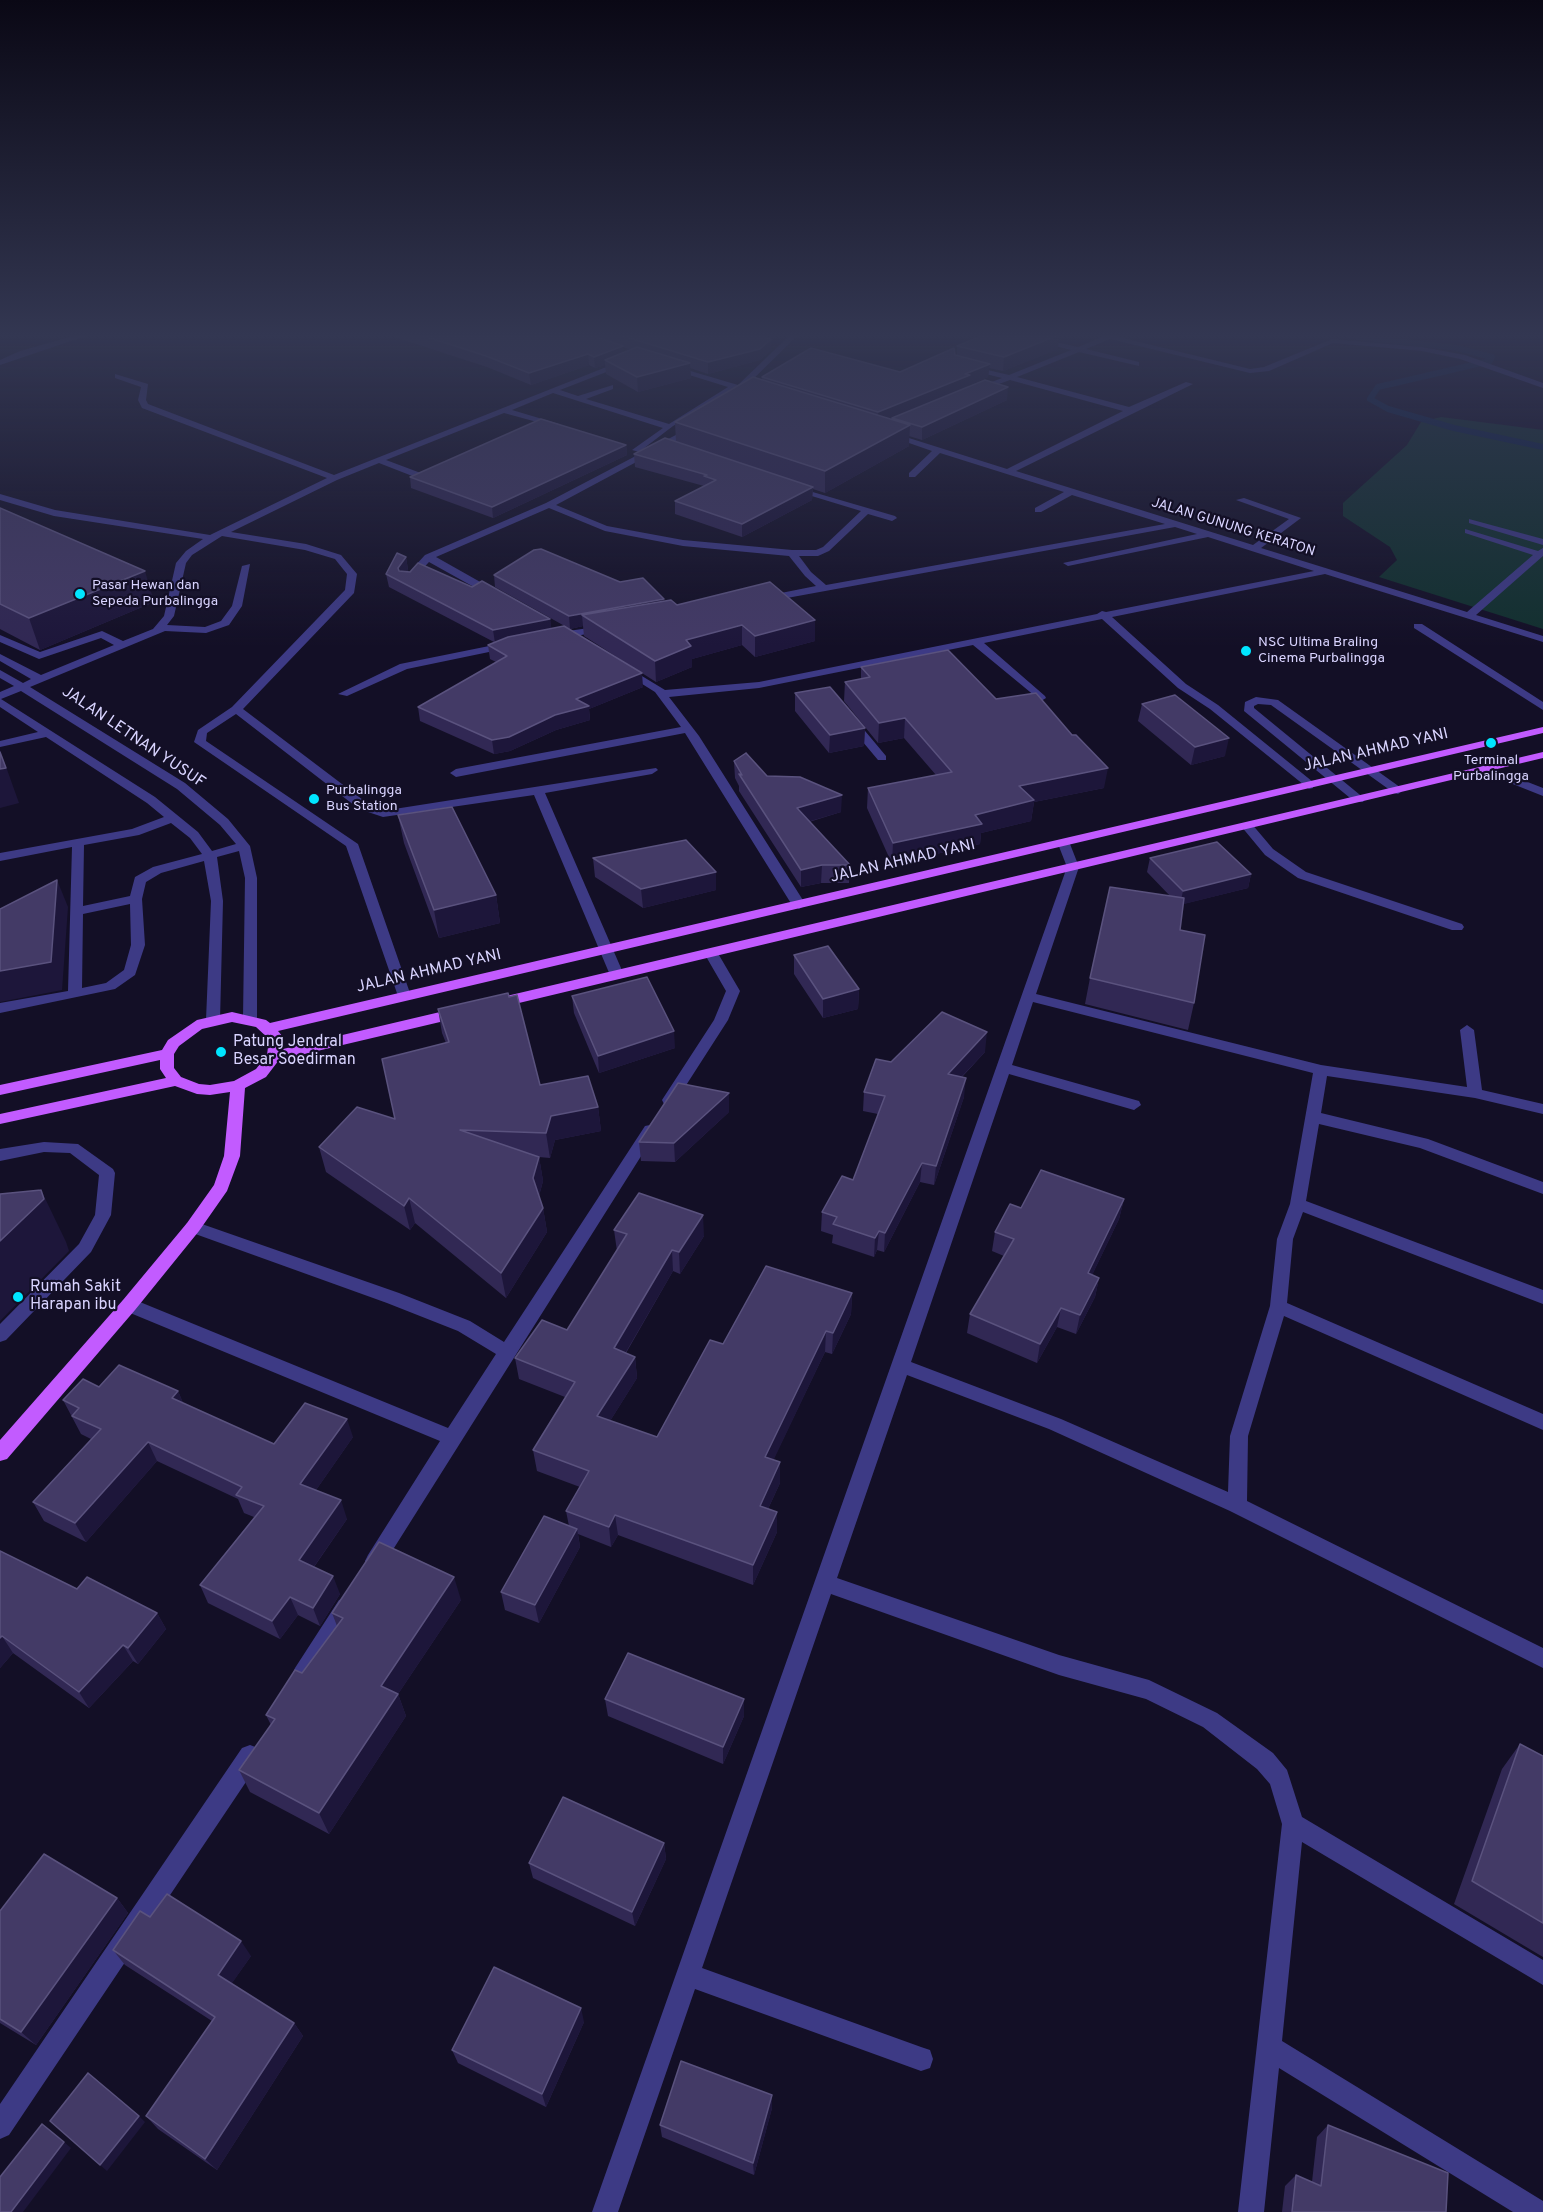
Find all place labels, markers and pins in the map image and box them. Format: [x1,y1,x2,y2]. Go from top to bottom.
place label: Pasar Hewan dan Sepeda Purbalingga [92,578,218,610]
marker: Pasar Hewan dan Sepeda Purbalingga [73,587,87,601]
place label: NSC Ultima Braling Cinema Purbalingga [1258,635,1385,668]
marker: NSC Ultima Braling Cinema Purbalingga [1239,644,1253,658]
marker: Terminal Purbalingga [1484,736,1498,750]
place label: Terminal Purbalingga [1453,753,1529,786]
place label: Purbalingga Bus Station [326,783,402,816]
marker: Purbalingga Bus Station [307,792,321,806]
place label: Patung Jendral Besar Soedirman [233,1033,356,1071]
marker: Patung Jendral Besar Soedirman [214,1045,228,1059]
place label: Rumah Sakit Harapan ibu [30,1278,121,1316]
marker: Rumah Sakit Harapan ibu [11,1290,25,1304]

